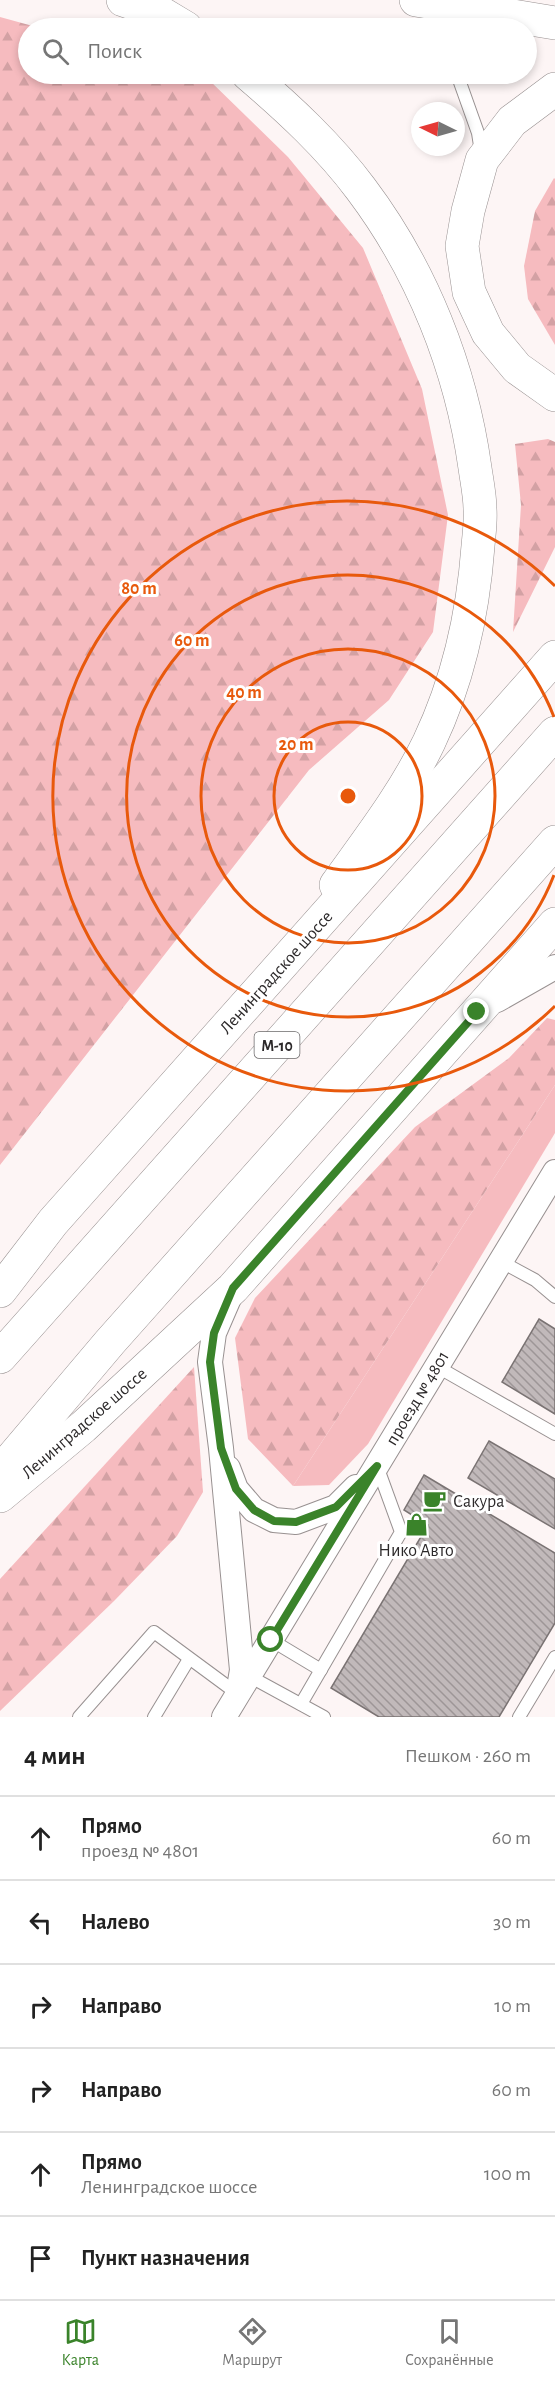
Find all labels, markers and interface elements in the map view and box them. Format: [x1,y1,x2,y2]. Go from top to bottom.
search box [18,18,537,84]
icon: search [39,35,72,68]
text: Поиск [87,40,142,62]
north arrow [411,102,465,156]
text: 80 m [121,580,157,598]
text: 60 m [174,632,210,650]
text: 40 m [226,684,262,702]
text: 20 m [278,736,314,754]
centre of rings [338,786,358,806]
street label: Ленинградское шоссе [217,908,337,1038]
route end [463,998,489,1024]
road number: М-10 [254,1032,300,1058]
street label: проезд № 4801 [383,1348,453,1449]
street label: Ленинградское шоссе [19,1365,150,1483]
cafe icon: Сакура [422,1488,448,1514]
place label: Сакура [453,1493,504,1511]
shop icon: Нико Авто [403,1511,429,1537]
place label: Нико Авто [378,1542,454,1560]
route start [257,1626,283,1652]
text: 4 мин [24,1743,86,1769]
text: Пешком · 260 m [405,1746,531,1766]
text: Прямо [81,1815,142,1837]
icon: ahead [24,1822,57,1855]
text: 60 m [492,1828,531,1848]
text: проезд № 4801 [81,1841,199,1861]
icon: left [24,1906,57,1939]
text: Налево [81,1911,150,1933]
text: 30 m [493,1912,531,1932]
icon: right [24,1990,57,2023]
text: Направо [81,1995,162,2017]
text: 10 m [494,1996,531,2016]
icon: right [24,2074,57,2107]
text: Направо [81,2079,162,2101]
text: 60 m [492,2080,531,2100]
text: Прямо [81,2151,142,2173]
icon: ahead [24,2158,57,2191]
text: 100 m [484,2164,531,2184]
text: Ленинградское шоссе [81,2177,257,2197]
icon: arrive [24,2242,57,2275]
text: Пункт назначения [81,2247,250,2269]
tab: Карта [61,2315,99,2370]
tab: Маршрут [222,2315,282,2370]
tab: Сохранённые [405,2315,494,2370]

